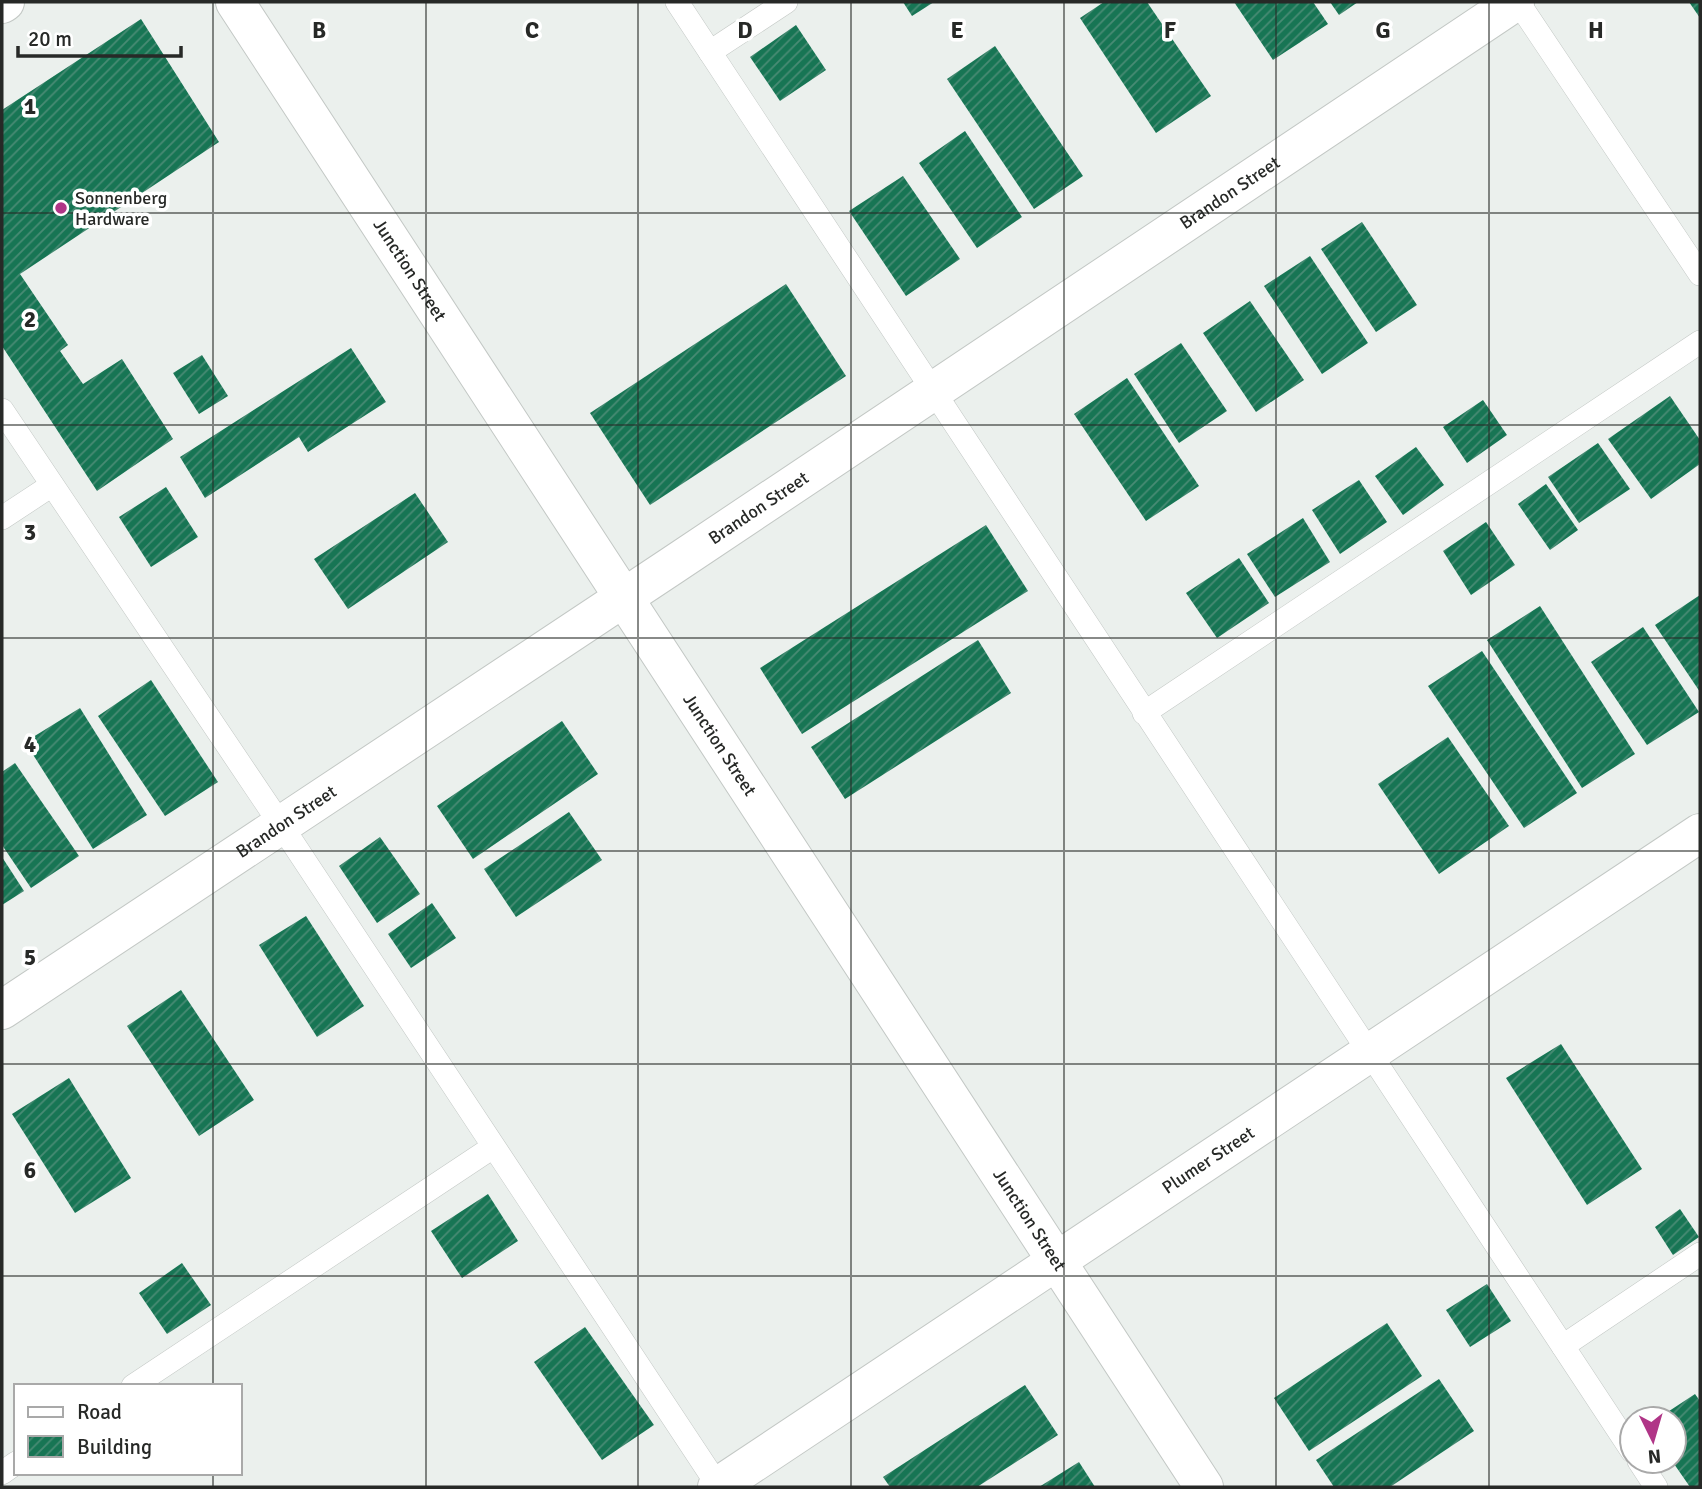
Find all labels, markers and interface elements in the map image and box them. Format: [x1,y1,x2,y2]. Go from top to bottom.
scale bar [18,14,180,58]
text: B [312,16,326,45]
text: C [525,16,539,45]
text: D [737,16,753,45]
text: E [950,16,964,45]
text: F [1164,16,1176,45]
text: G [1375,16,1391,45]
text: H [1588,16,1604,45]
text: 20 m [28,26,72,52]
text: 1 [24,92,36,121]
street label: Brandon Street [1176,151,1284,234]
place label: Sonnenberg Hardware [75,187,167,230]
marker: Sonnenberg Hardware [53,200,69,216]
street label: Junction Street [368,215,451,325]
text: 2 [24,305,36,334]
street label: Brandon Street [704,467,813,549]
text: 3 [24,518,36,547]
street label: Junction Street [678,690,761,800]
text: 4 [24,730,36,759]
street label: Brandon Street [232,780,341,863]
text: 5 [24,943,36,972]
street label: Plumer Street [1158,1122,1258,1199]
text: 6 [24,1156,36,1185]
street label: Junction Street [988,1164,1071,1275]
legend [14,1384,242,1475]
text: Road [77,1399,122,1425]
north arrow [1618,1405,1688,1475]
text: Building [77,1434,152,1460]
text: N [1647,1443,1662,1468]

